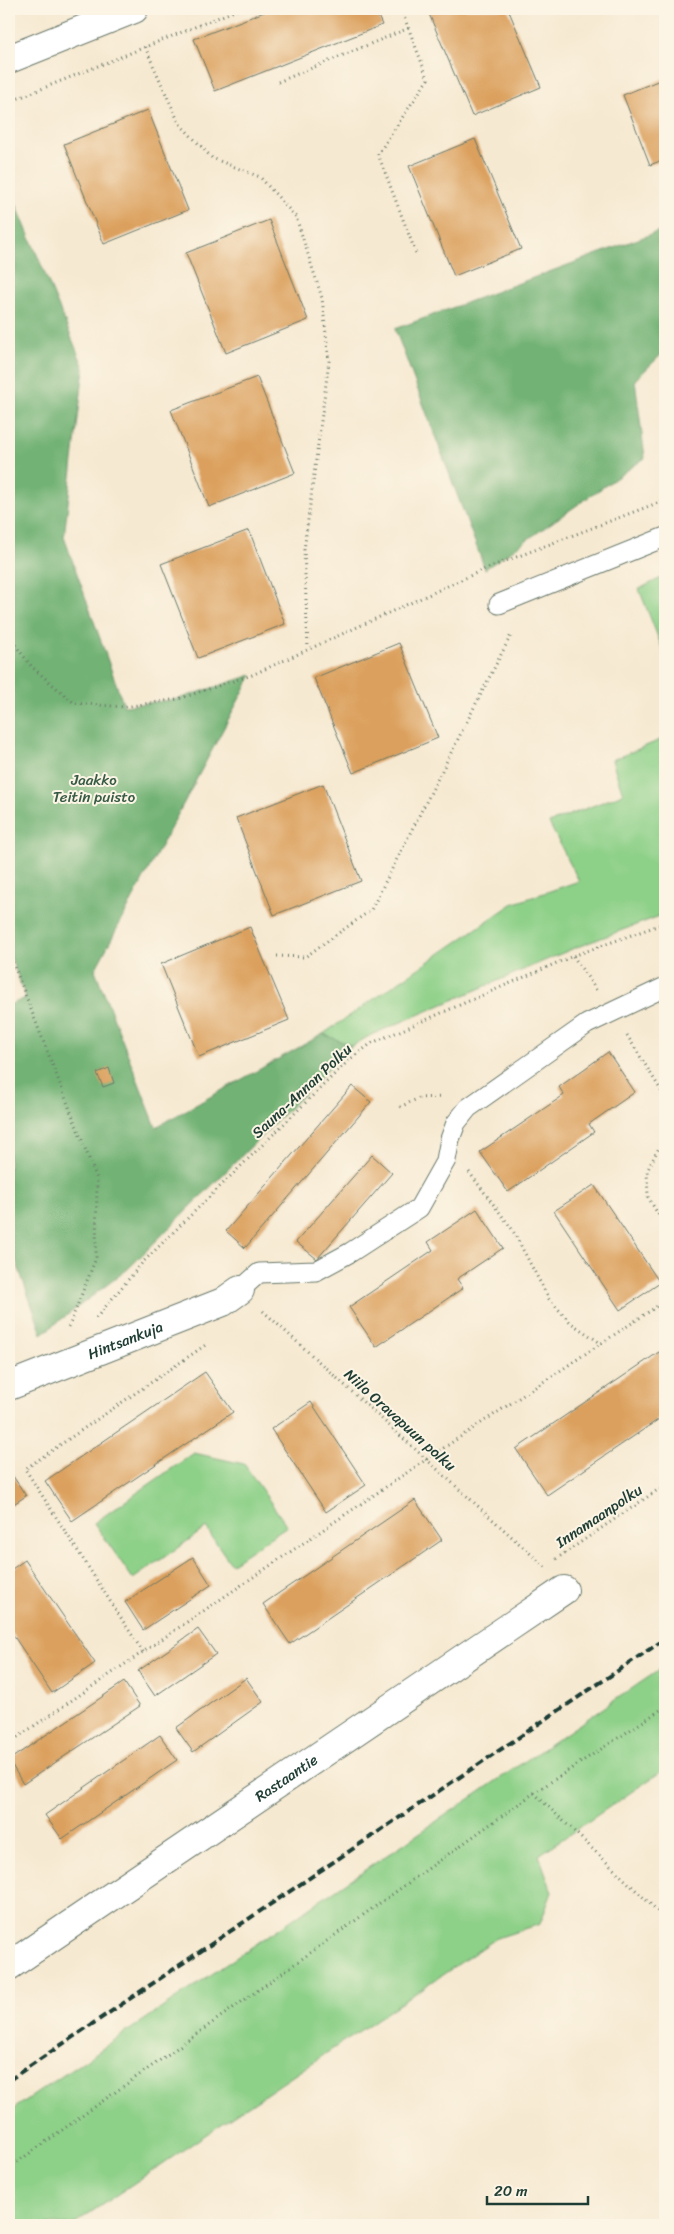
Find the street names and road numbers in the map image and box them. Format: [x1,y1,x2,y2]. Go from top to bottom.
street label: Sauna-Annan Polku [246,1037,358,1145]
street label: Hintsankuja [84,1314,167,1367]
street label: Niilo Oravapuun polku [338,1362,462,1478]
street label: Innamaanpolku [549,1477,648,1555]
street label: Rastaantie [249,1747,324,1809]

